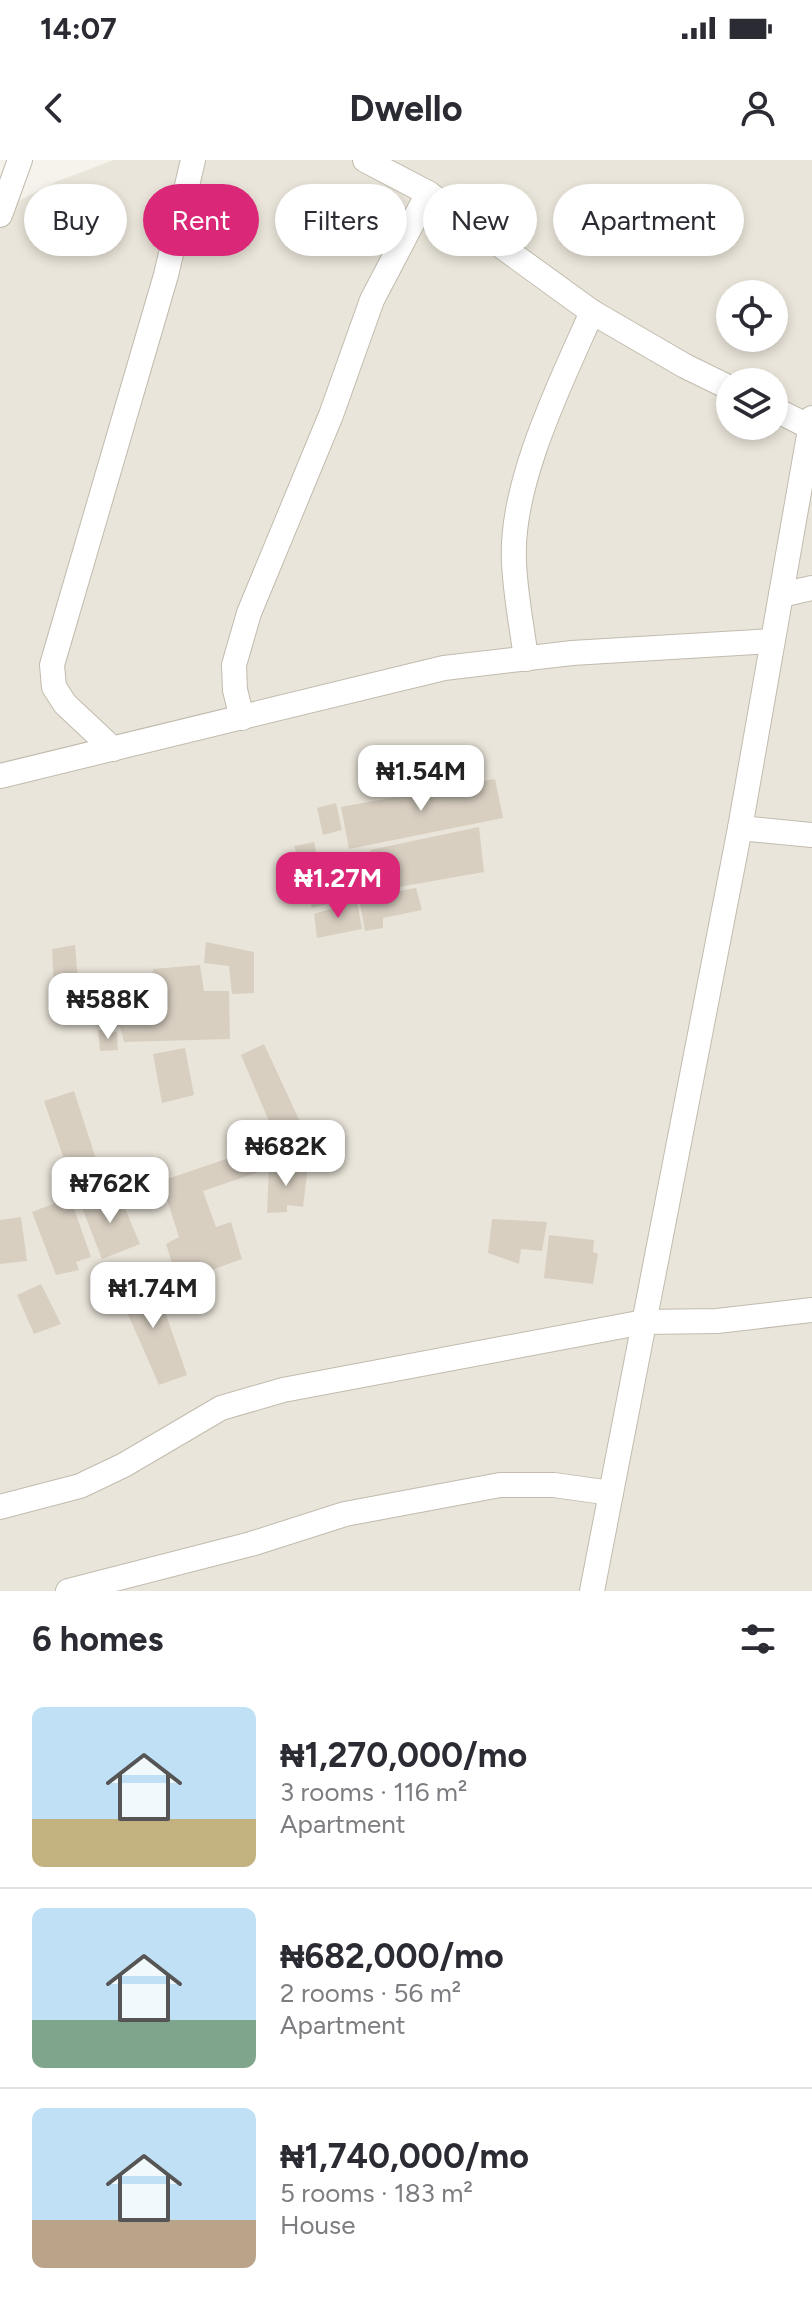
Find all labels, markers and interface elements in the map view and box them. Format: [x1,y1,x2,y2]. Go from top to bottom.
text: 14:07 [40,10,117,47]
icon: back [32,86,76,130]
icon: person [736,86,780,130]
text: Dwello [349,87,463,130]
chip: Buy [24,184,127,256]
chip: Rent [143,184,259,256]
chip: Filters [275,184,407,256]
chip: New [423,184,537,256]
chip: Apartment [553,184,744,256]
map controls [716,280,788,440]
button: locate [716,280,788,352]
button: layers [716,368,788,440]
pin: ₦1.54M [356,745,486,813]
text: ₦1.54M [376,755,466,787]
pin: ₦1.27M [273,852,403,920]
text: ₦1.27M [294,862,382,894]
pin: ₦588K [52,973,164,1041]
text: ₦588K [66,983,150,1015]
pin: ₦682K [230,1120,342,1188]
text: ₦682K [245,1130,327,1162]
pin: ₦762K [54,1157,166,1225]
text: ₦762K [70,1167,150,1199]
pin: ₦1.74M [88,1262,218,1330]
text: ₦1.74M [108,1272,198,1304]
icon: filters [736,1617,780,1661]
text: 6 homes [32,1619,163,1660]
text: ₦1,270,000/mo [280,1735,527,1776]
icon: home [96,1739,192,1835]
text: 3 rooms · 116 m² [280,1776,467,1808]
text: Apartment [280,1808,406,1840]
text: ₦682,000/mo [280,1936,504,1977]
icon: home [96,1940,192,2036]
text: 2 rooms · 56 m² [280,1977,461,2009]
text: Apartment [280,2009,406,2041]
text: ₦1,740,000/mo [280,2136,529,2177]
icon: home [96,2140,192,2236]
text: 5 rooms · 183 m² [280,2177,473,2209]
text: House [280,2209,355,2241]

